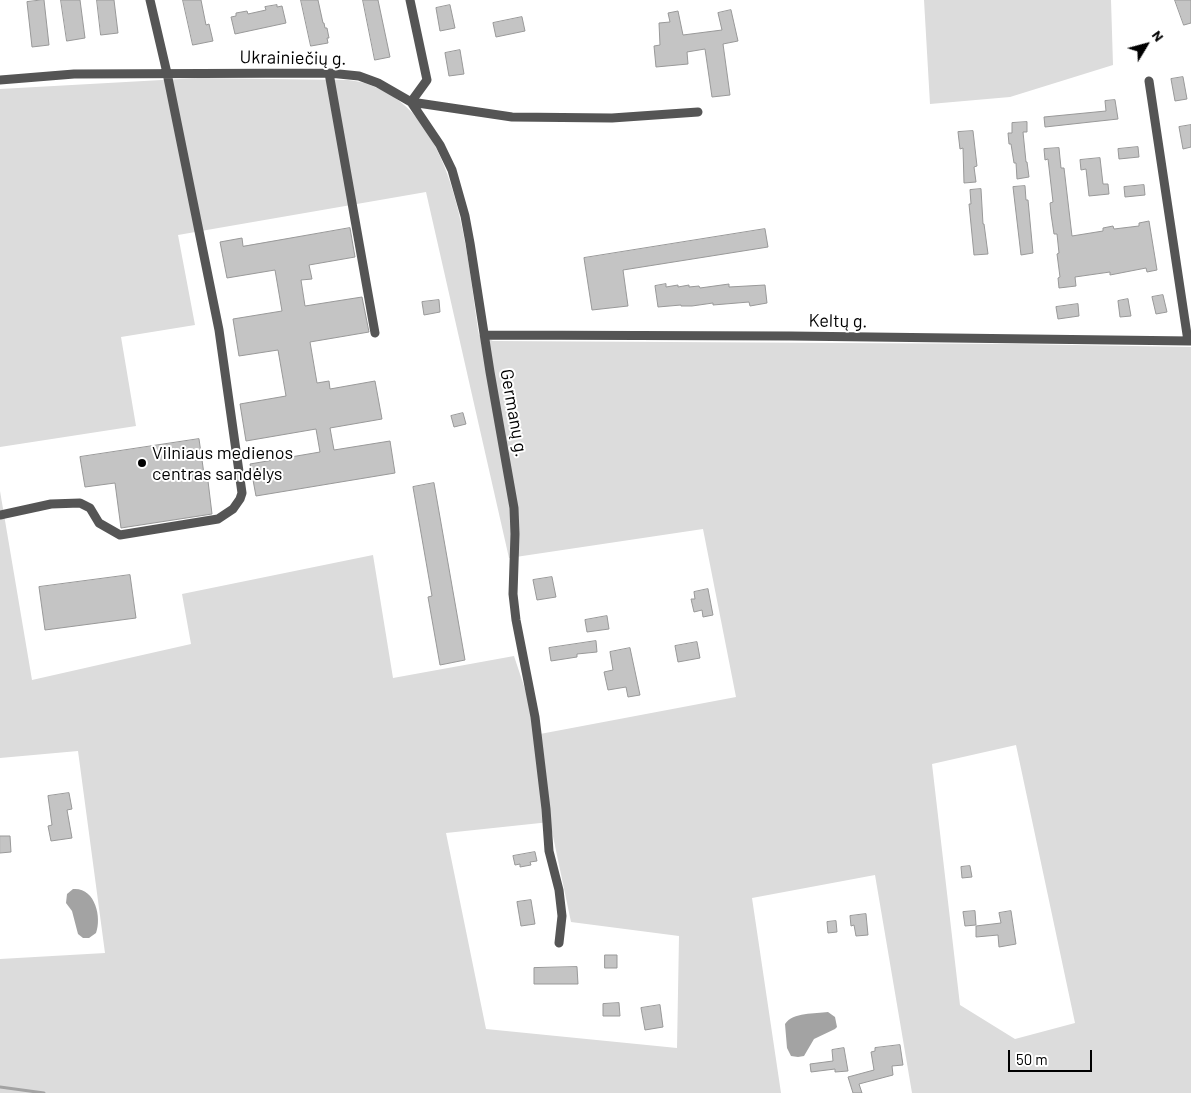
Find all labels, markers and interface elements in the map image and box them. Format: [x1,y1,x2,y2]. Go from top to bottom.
north arrow [1121,20,1171,70]
text: N [1149,27,1168,45]
street label: Ukrainiečių g. [239,46,347,70]
street label: Keltų g. [808,310,868,332]
street label: Germanų g. [496,367,532,459]
place label: Vilniaus medienos centras sandėlys [152,442,293,484]
marker: Vilniaus medienos centras sandėlys [136,457,148,469]
scale bar [1011,1040,1095,1072]
text: 50 m [1016,1050,1048,1068]

